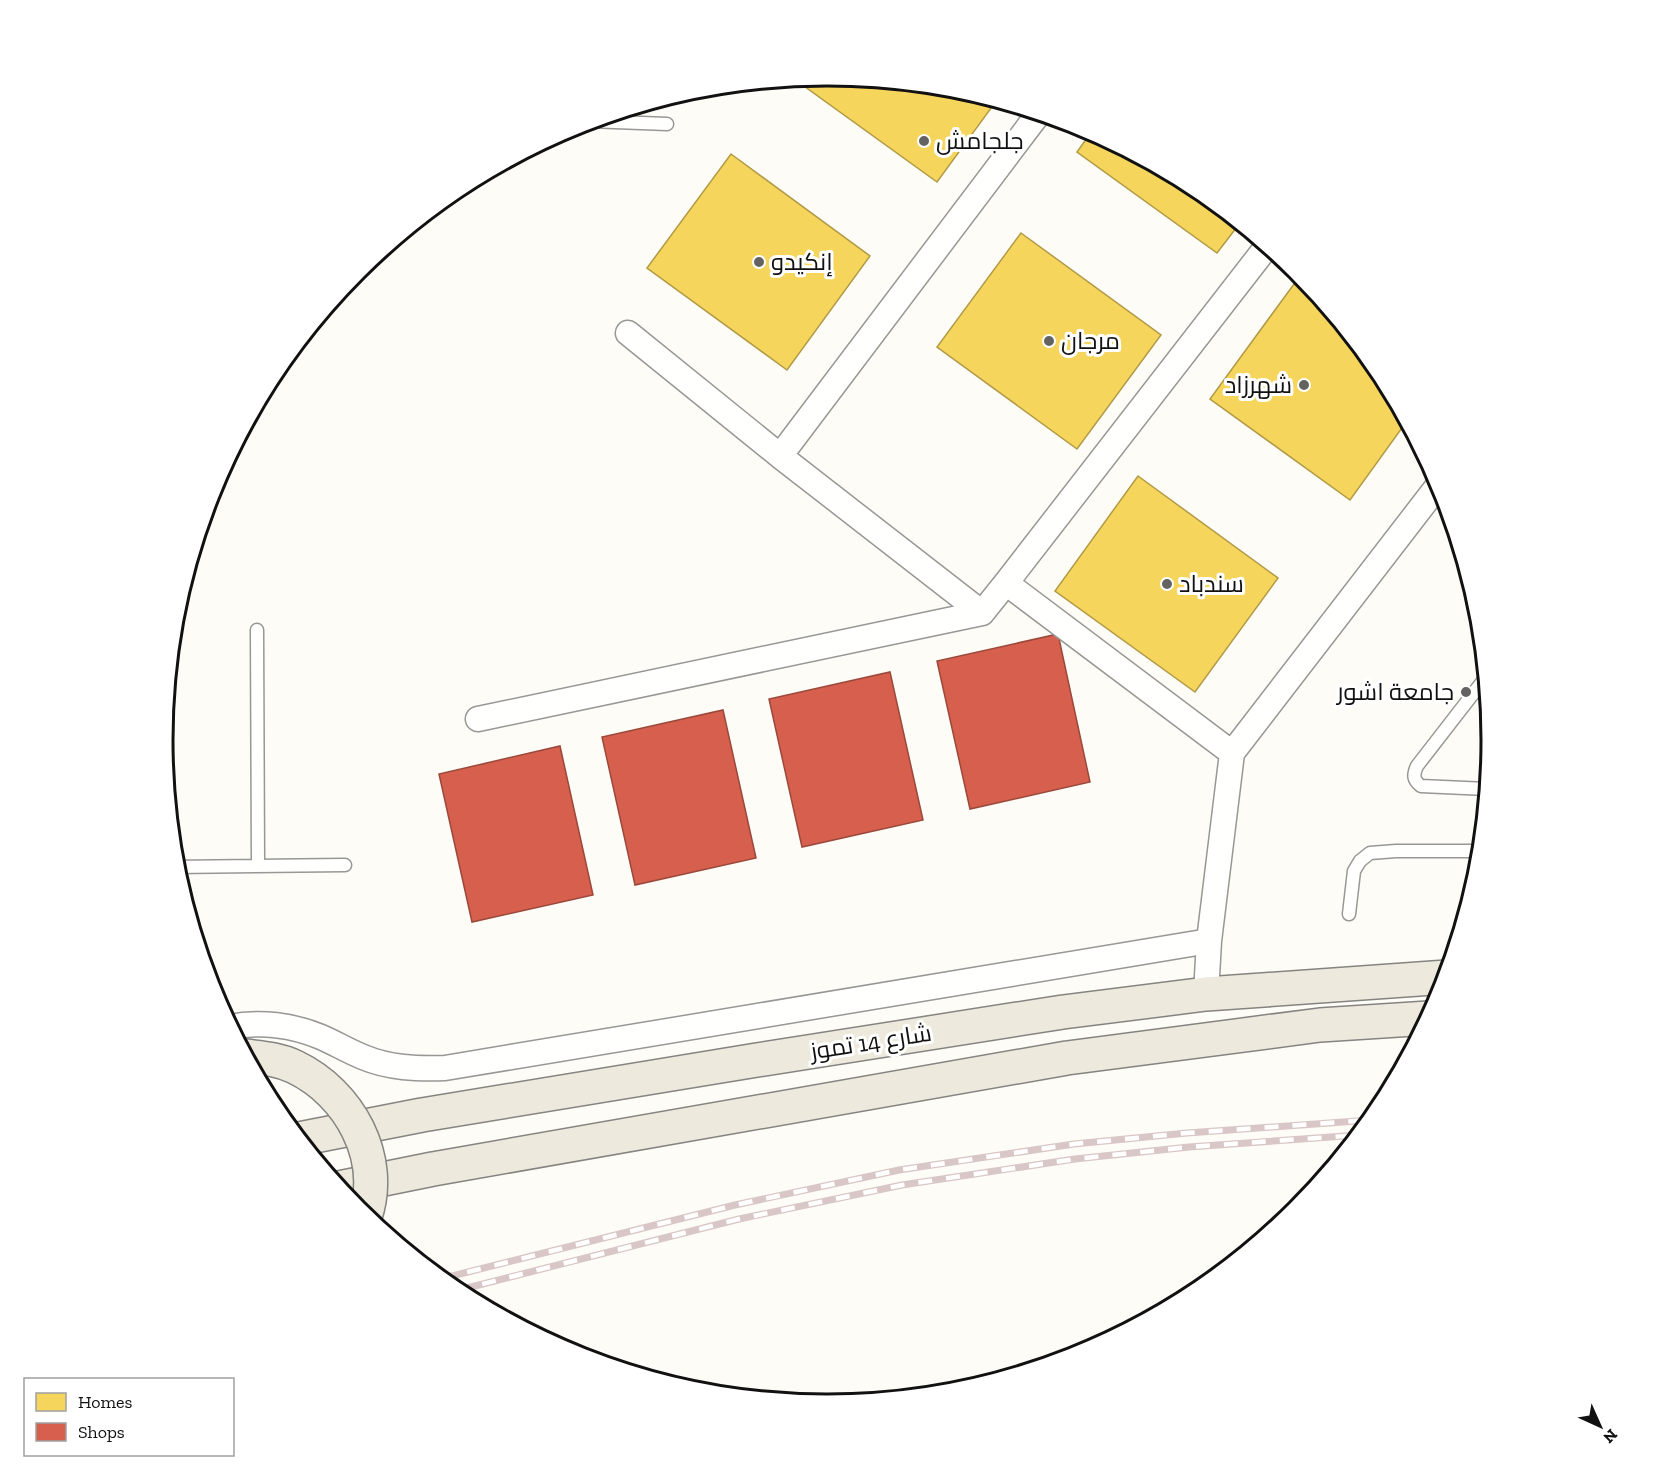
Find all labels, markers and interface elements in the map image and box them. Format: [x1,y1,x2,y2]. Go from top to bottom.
place label: جلجامش [936,126,1024,155]
marker: جلجامش [917,134,931,148]
place label: إنكيدو [771,247,833,277]
marker: إنكيدو [752,255,766,269]
place label: مرجان [1061,326,1120,355]
marker: مرجان [1042,334,1056,348]
place label: شهرزاد [1225,370,1292,399]
marker: شهرزاد [1297,378,1311,392]
place label: سندباد [1179,569,1244,598]
marker: سندباد [1160,577,1174,591]
place label: جامعة اشور [1335,677,1454,706]
marker: جامعة اشور [1459,685,1473,699]
street label: شارع 14 تموز [806,1018,934,1068]
legend [24,1378,234,1456]
text: Homes [78,1391,132,1413]
north arrow [1570,1396,1630,1456]
text: Shops [78,1421,125,1443]
text: N [1599,1425,1621,1447]

